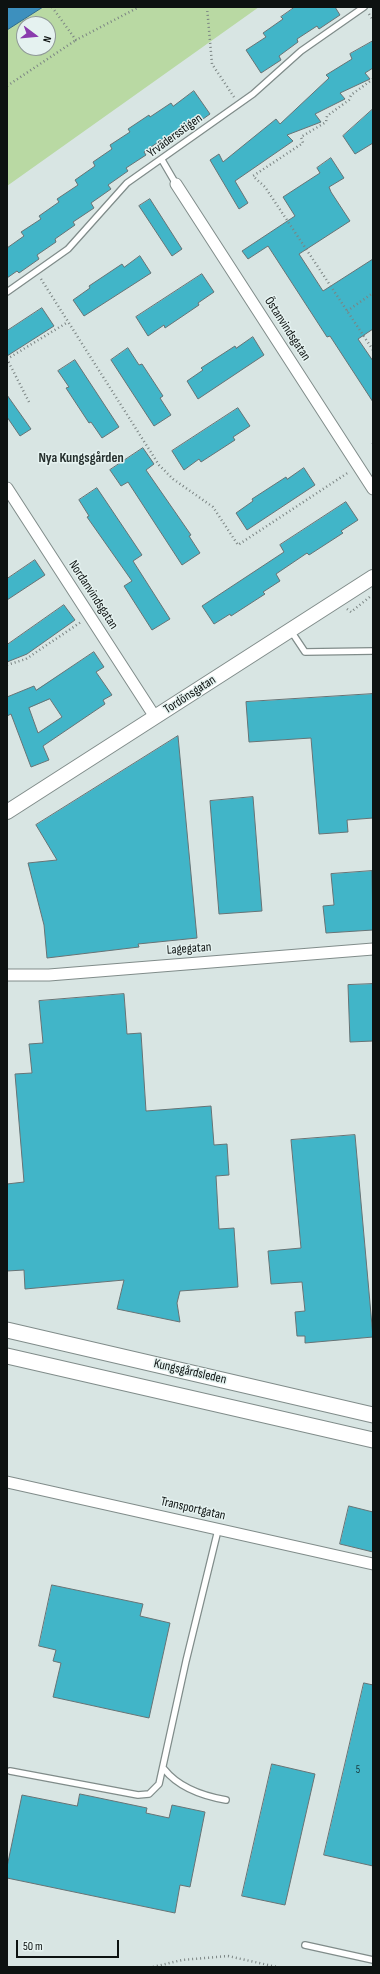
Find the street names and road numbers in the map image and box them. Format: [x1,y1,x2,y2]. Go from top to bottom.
street label: Yrvädersstigen [144,111,206,161]
street label: Östanvindsgatan [261,294,313,364]
street label: Nordanvindsgatan [65,558,121,632]
street label: Tordönsgatan [161,672,219,718]
street label: Lagegatan [166,940,212,958]
street label: Kungsgårdsleden [152,1356,228,1388]
street label: Transportgatan [159,1494,227,1524]

